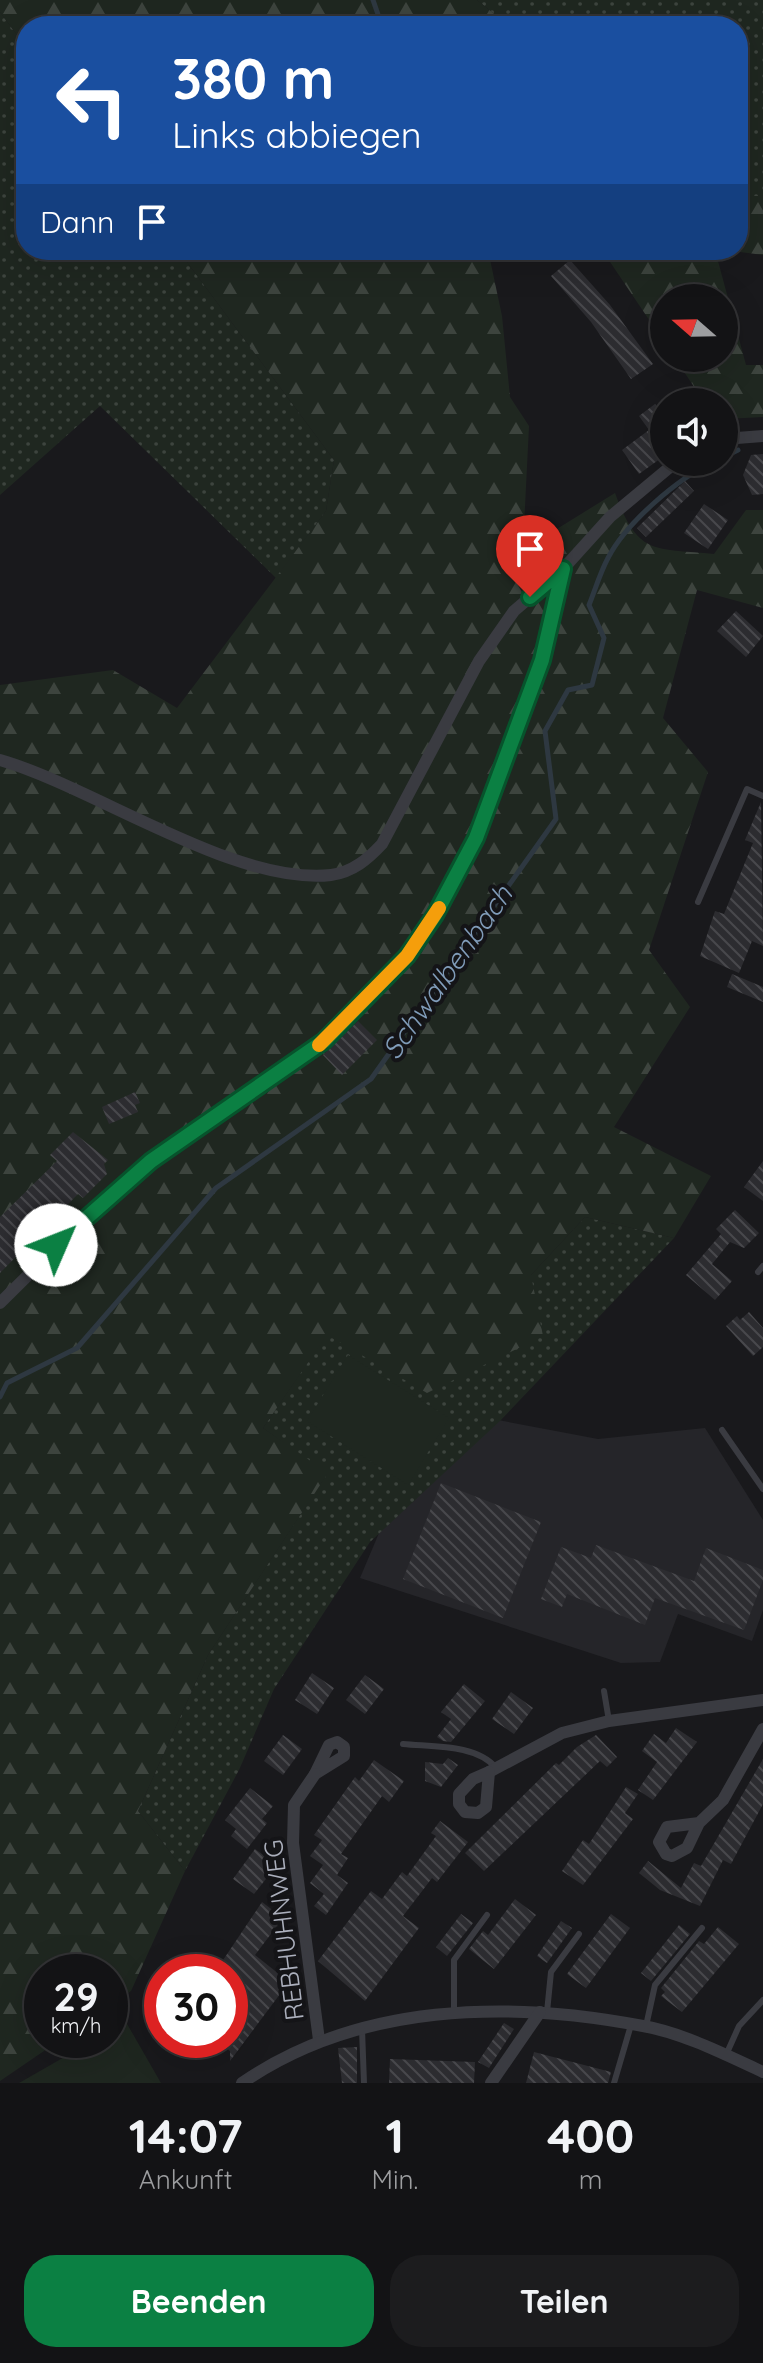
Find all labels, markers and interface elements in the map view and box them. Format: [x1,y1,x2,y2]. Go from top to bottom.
text: 380 m [172,43,334,113]
icon: left [40,48,144,152]
text: Links abbiegen [172,112,422,157]
icon: arrive [130,200,174,244]
text: Dann [40,203,114,241]
north arrow [650,284,738,372]
map controls [650,284,738,476]
button: sound [650,388,738,476]
pin [496,515,564,597]
icon: arrive [508,527,552,571]
water label: Schwalbenbach [374,877,520,1065]
position arrow [14,1203,98,1287]
street label: REBHUHNWEG [256,1838,311,2022]
speed limit sign: 30 [144,1954,248,2058]
text: 29 [53,1971,99,2021]
text: km/h [51,2013,101,2038]
text: 14:07 [129,2105,243,2165]
text: 1 [386,2105,404,2165]
text: 400 [547,2105,634,2165]
text: Ankunft [139,2163,233,2196]
text: Min. [371,2163,418,2196]
text: m [579,2163,602,2196]
button: Beenden [24,2255,374,2347]
button: Teilen [390,2255,739,2347]

